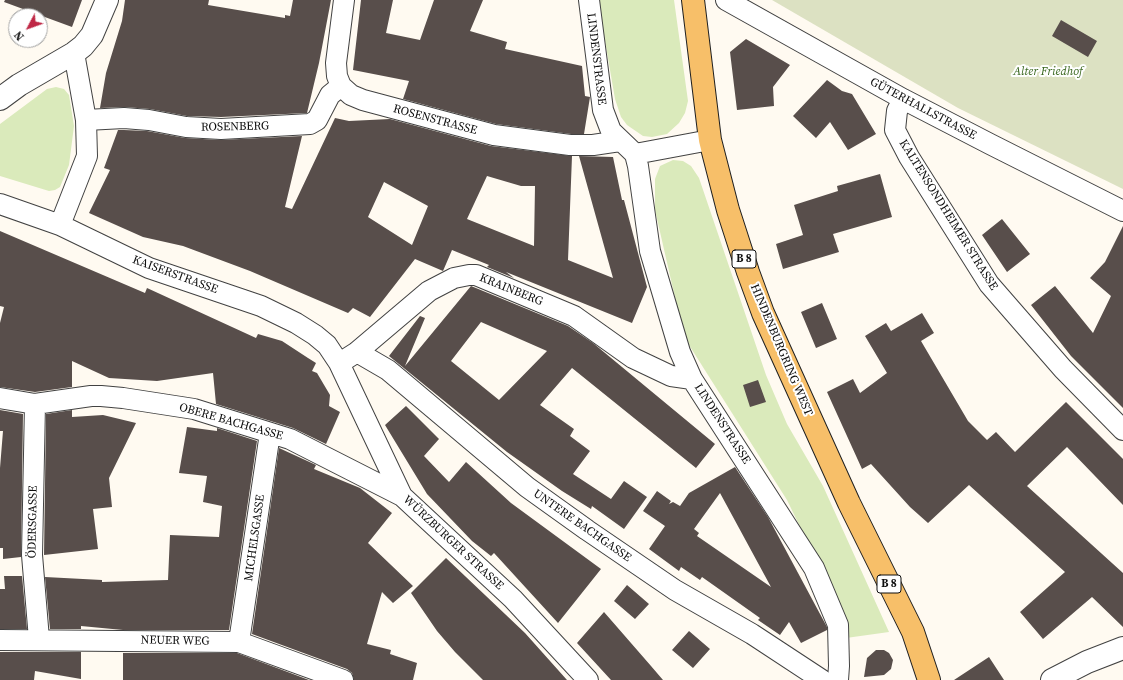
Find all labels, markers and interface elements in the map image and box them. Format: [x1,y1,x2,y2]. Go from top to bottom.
north arrow [8,8,48,48]
street label: LINDENSTRASSE [583,12,609,106]
text: N [11,28,28,43]
park label: Alter Friedhof [1013,65,1083,79]
street label: GÜTERHALLSTRASSE [867,75,979,143]
street label: ROSENSTRASSE [391,102,479,138]
street label: ROSENBERG [201,119,269,135]
street label: KALTENSONDHEIMER STRASSE [896,137,1000,293]
road number: B 8 [732,250,756,268]
street label: KAISERSTRASSE [130,253,220,297]
street label: KRAINBERG [477,271,545,309]
street label: HINDENBURGRING WEST [747,282,815,418]
street label: LINDENSTRASSE [691,381,753,467]
street label: OBERE BACHGASSE [177,400,285,444]
street label: ÖDERSGASSE [25,485,41,559]
street label: UNTERE BACHGASSE [530,487,634,565]
street label: WÜRZBURGER STRASSE [400,493,506,593]
street label: MICHELSGASSE [242,494,268,582]
road number: B 8 [877,575,901,593]
street label: NEUER WEG [140,633,210,649]

